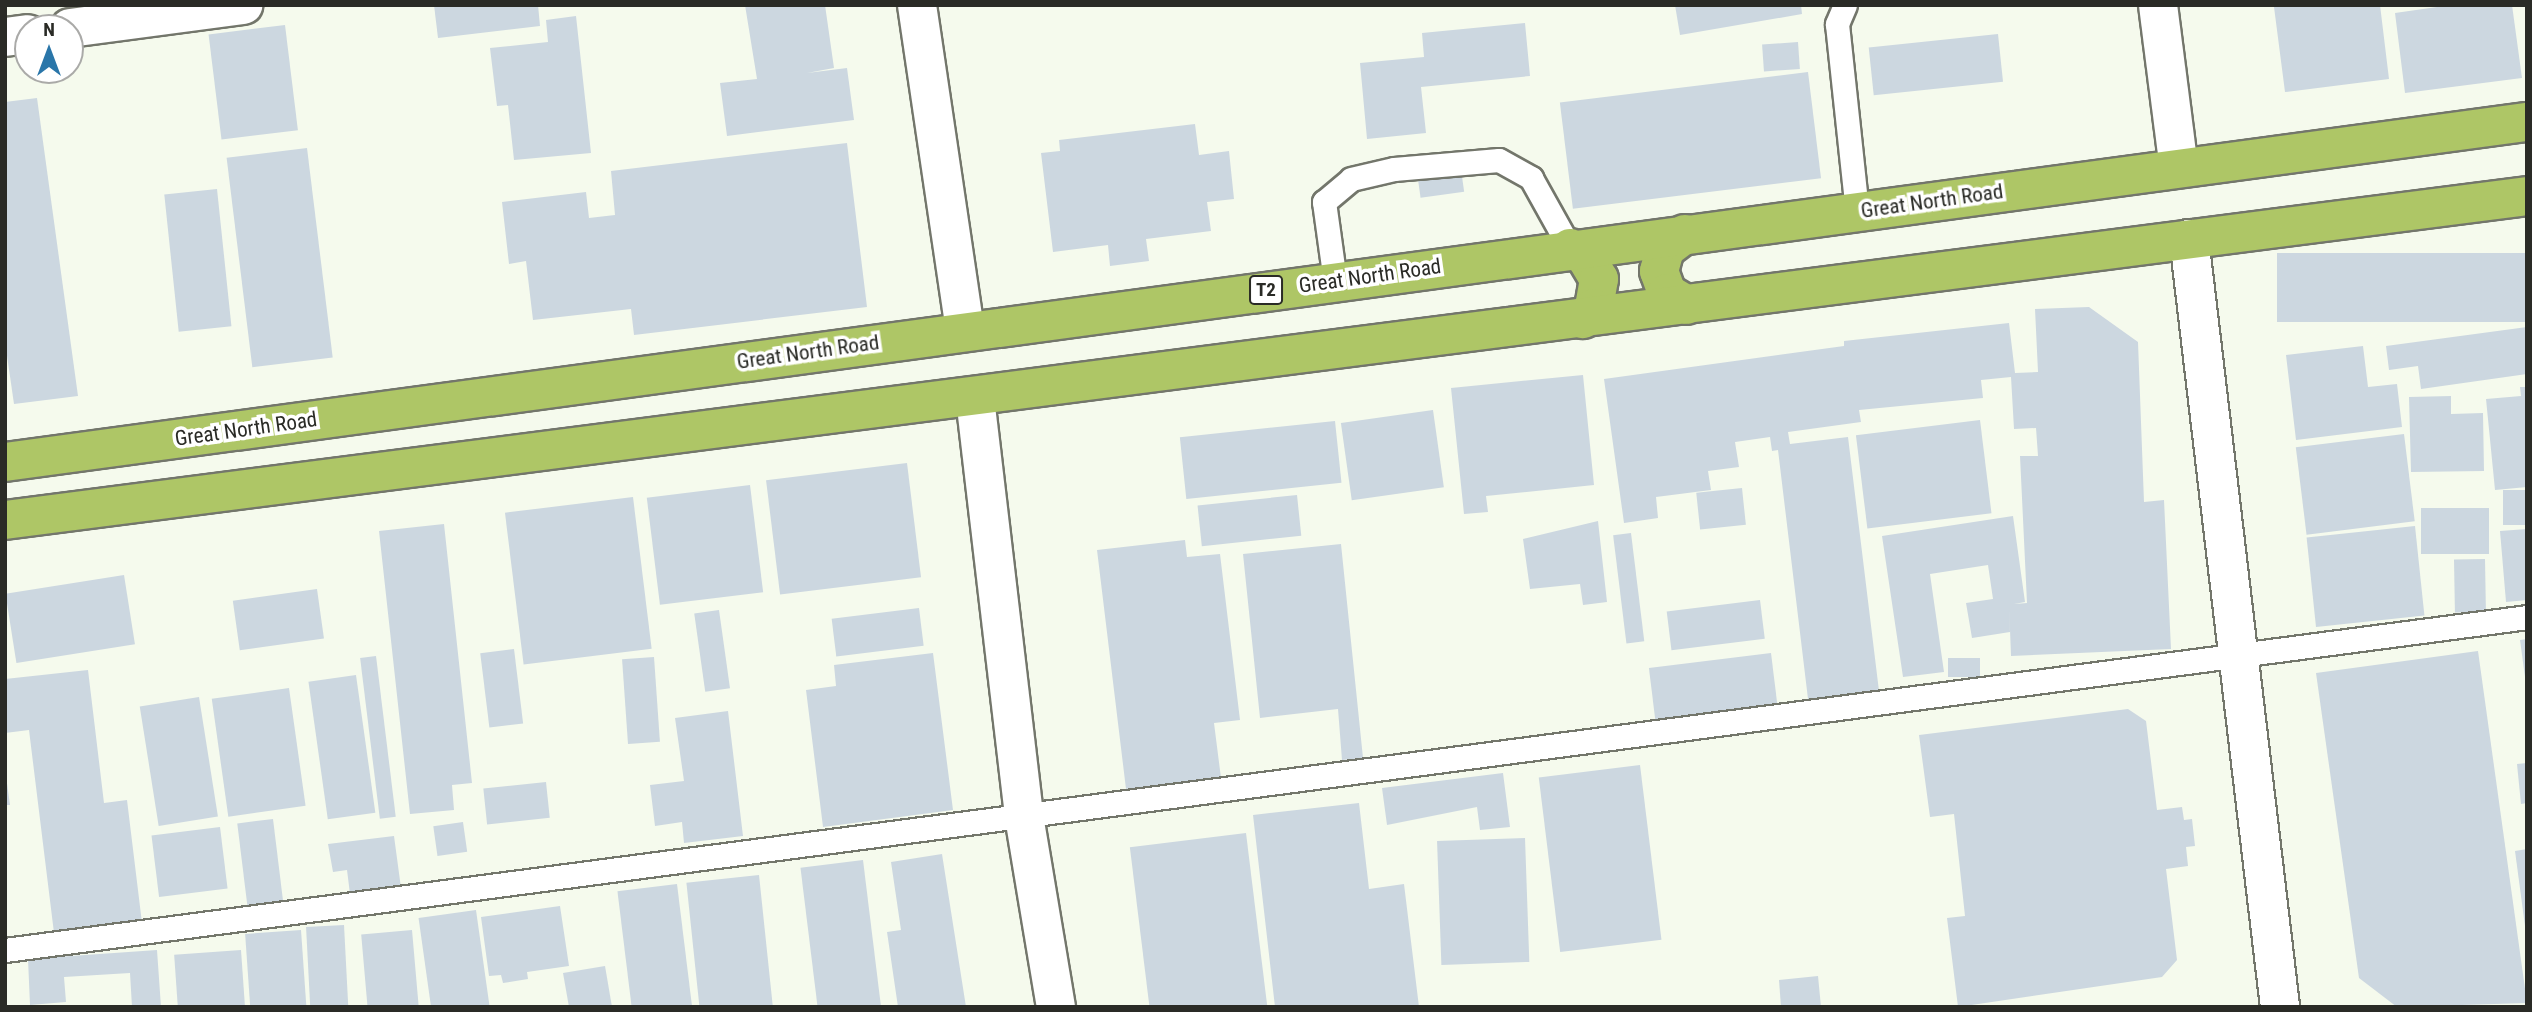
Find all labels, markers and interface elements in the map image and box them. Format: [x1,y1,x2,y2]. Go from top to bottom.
north arrow [14,14,84,84]
text: N [43,18,55,41]
street label: Great North Road [1859,179,2005,223]
street label: Great North Road [1297,254,1443,298]
road number: T2 [1248,274,1284,306]
street label: Great North Road [735,330,881,374]
street label: Great North Road [173,407,319,451]

